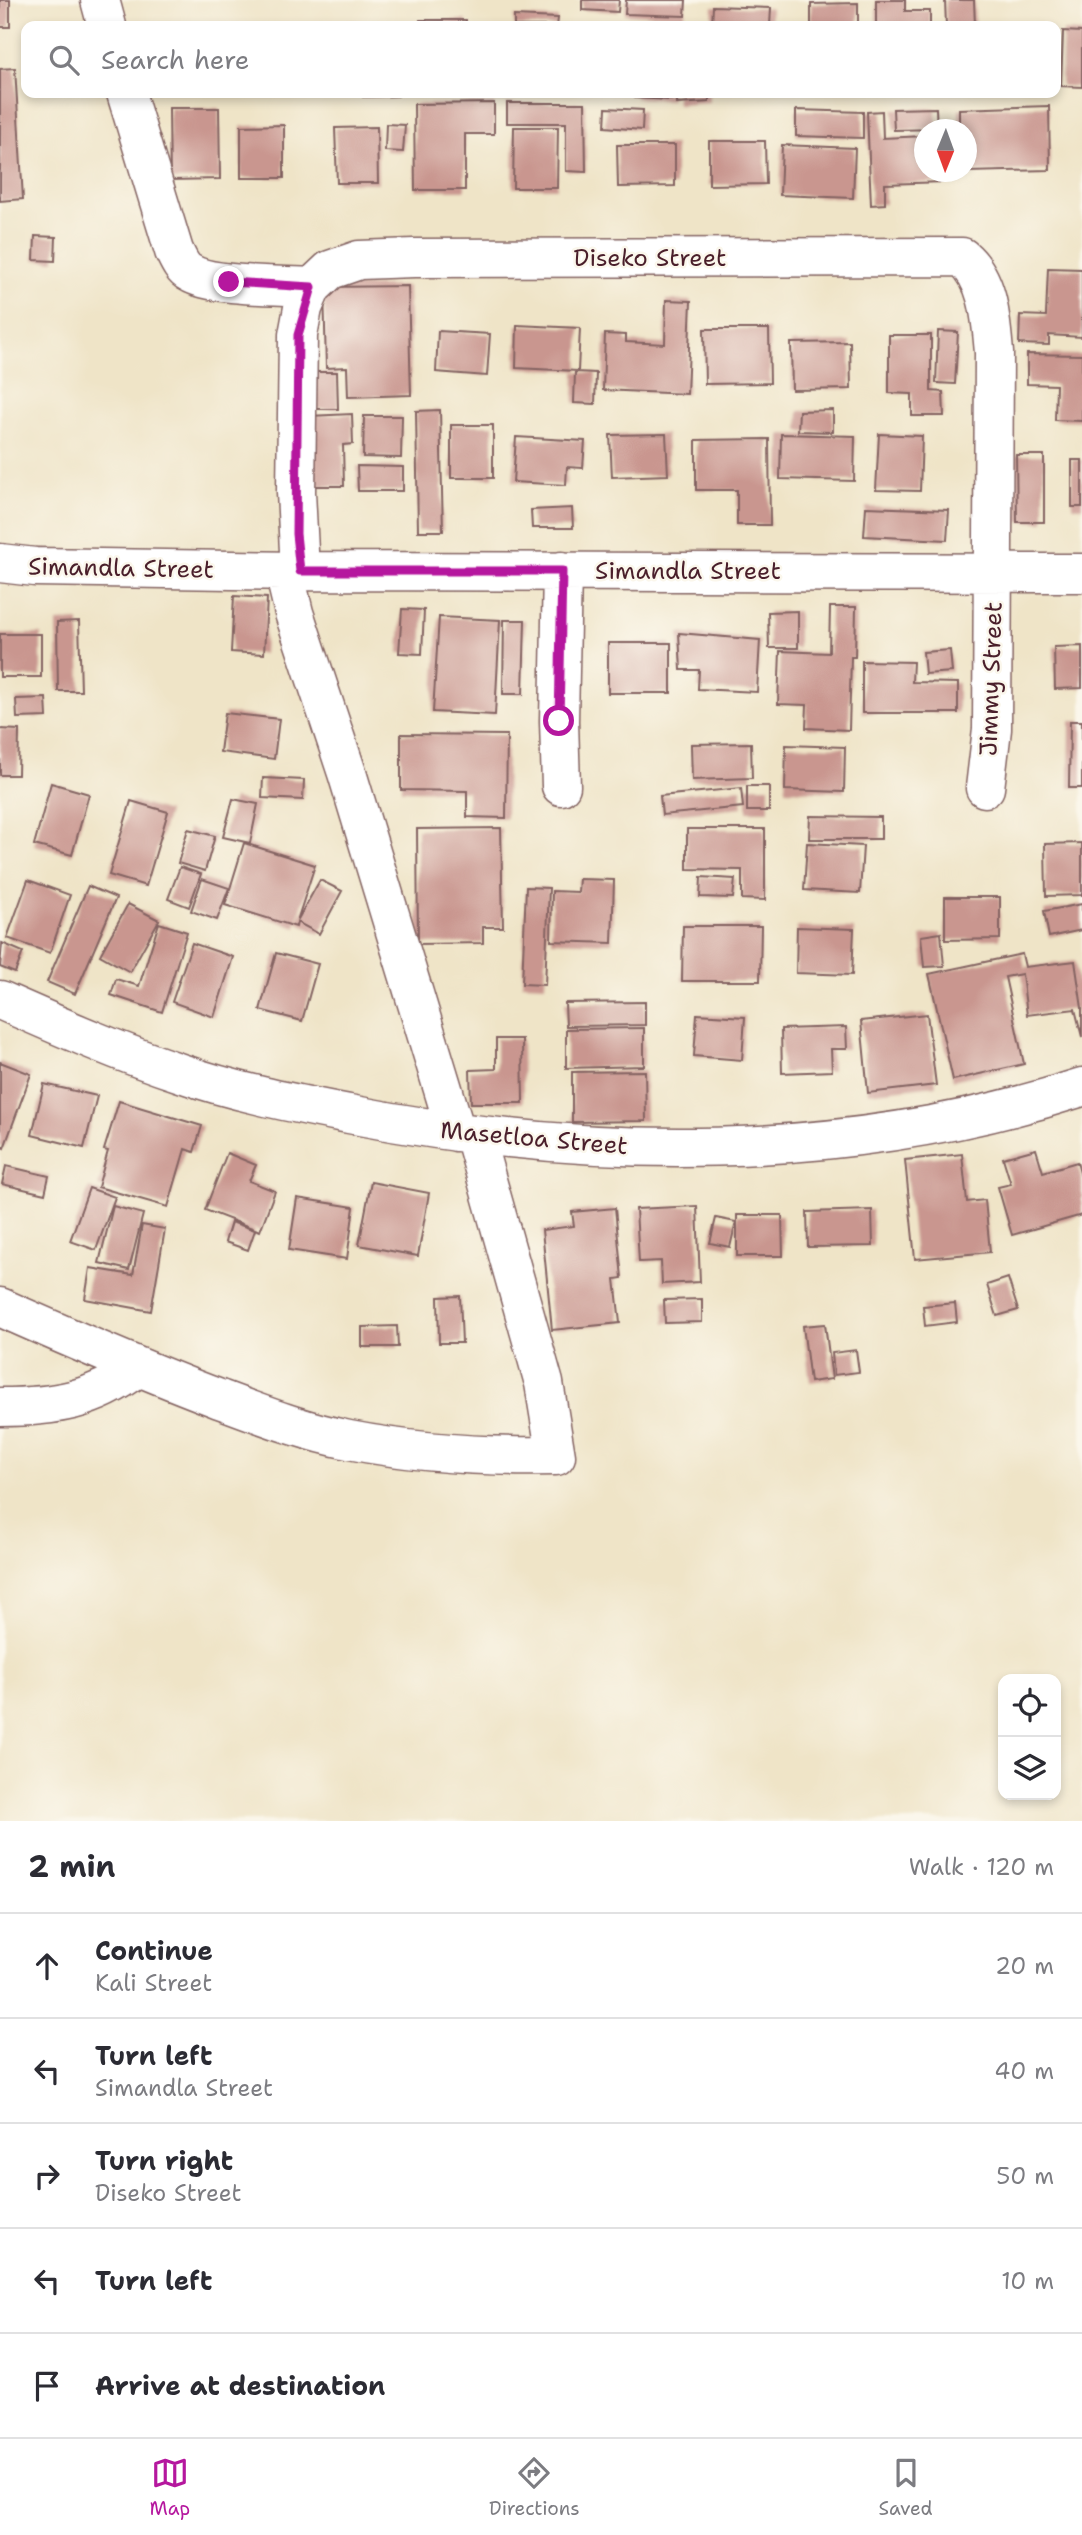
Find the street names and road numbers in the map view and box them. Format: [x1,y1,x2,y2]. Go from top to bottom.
street label: Diseko Street [574,242,726,274]
street label: Simandla Street [28,550,214,586]
street label: Simandla Street [595,555,781,587]
street label: Jimmy Street [972,601,1010,757]
street label: Masetloa Street [439,1114,629,1162]

